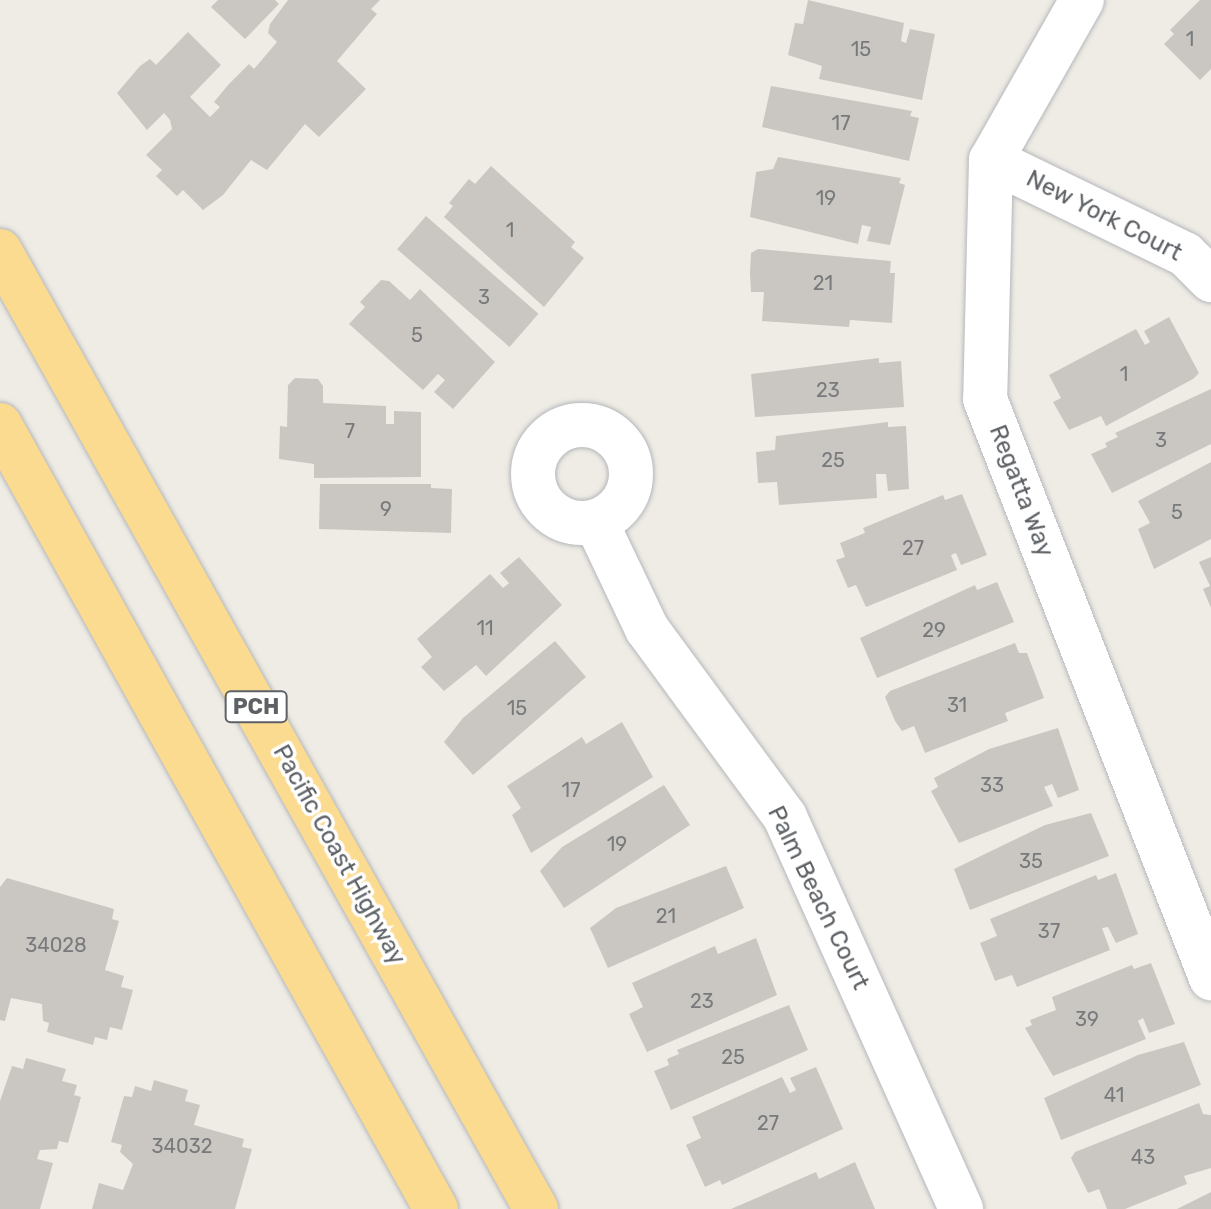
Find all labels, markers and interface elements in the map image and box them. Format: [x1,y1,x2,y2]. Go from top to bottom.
house number: 1 [1186,27,1194,51]
house number: 15 [851,37,871,61]
house number: 17 [832,111,850,135]
street label: New York Court [1021,164,1187,268]
house number: 19 [816,186,836,210]
house number: 1 [506,218,514,242]
house number: 21 [813,271,833,295]
house number: 3 [478,285,490,309]
house number: 5 [411,323,423,347]
house number: 1 [1120,362,1128,386]
house number: 23 [816,378,840,402]
house number: 7 [345,419,355,443]
street label: Regatta Way [983,421,1059,561]
house number: 3 [1155,428,1167,452]
house number: 25 [821,448,845,472]
house number: 9 [380,497,392,521]
house number: 5 [1171,500,1183,524]
house number: 27 [902,536,924,560]
house number: 11 [476,616,494,640]
house number: 29 [922,618,946,642]
road number: PCH [224,689,288,725]
house number: 31 [947,693,967,717]
house number: 15 [507,696,527,720]
street label: Pacific Coast Highway [267,740,411,970]
house number: 33 [980,773,1004,797]
house number: 17 [562,778,580,802]
street label: Palm Beach Court [761,802,875,994]
house number: 19 [607,832,627,856]
house number: 35 [1019,849,1043,873]
house number: 21 [656,904,676,928]
house number: 37 [1038,919,1060,943]
house number: 34028 [25,933,87,957]
house number: 23 [690,989,714,1013]
house number: 39 [1075,1007,1099,1031]
house number: 25 [721,1045,745,1069]
house number: 41 [1104,1083,1124,1107]
house number: 27 [757,1111,779,1135]
house number: 34032 [152,1134,212,1158]
house number: 43 [1131,1145,1155,1169]

